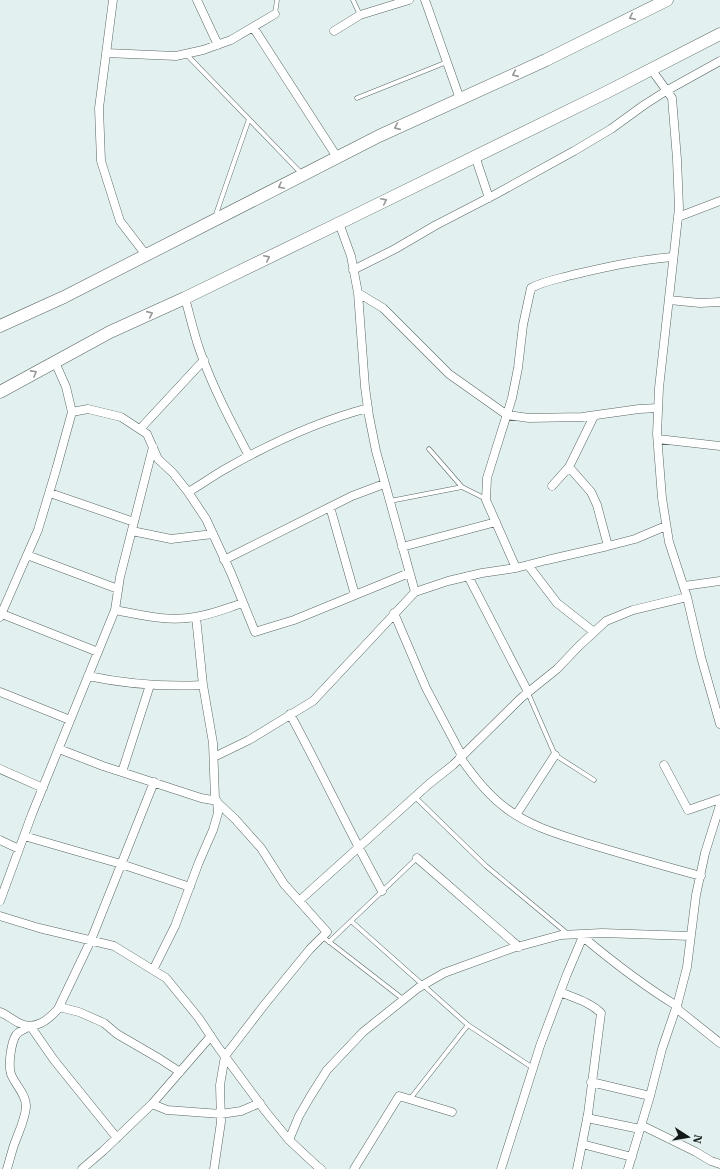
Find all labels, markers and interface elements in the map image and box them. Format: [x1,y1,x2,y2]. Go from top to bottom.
one-way arrow [629,12,637,20]
one-way arrow [512,69,520,77]
one-way arrow [393,122,401,130]
one-way arrow [278,181,285,189]
one-way arrow [380,198,387,206]
one-way arrow [263,255,270,263]
one-way arrow [145,311,153,319]
one-way arrow [30,371,37,378]
north arrow [668,1117,708,1157]
text: N [690,1133,706,1145]

